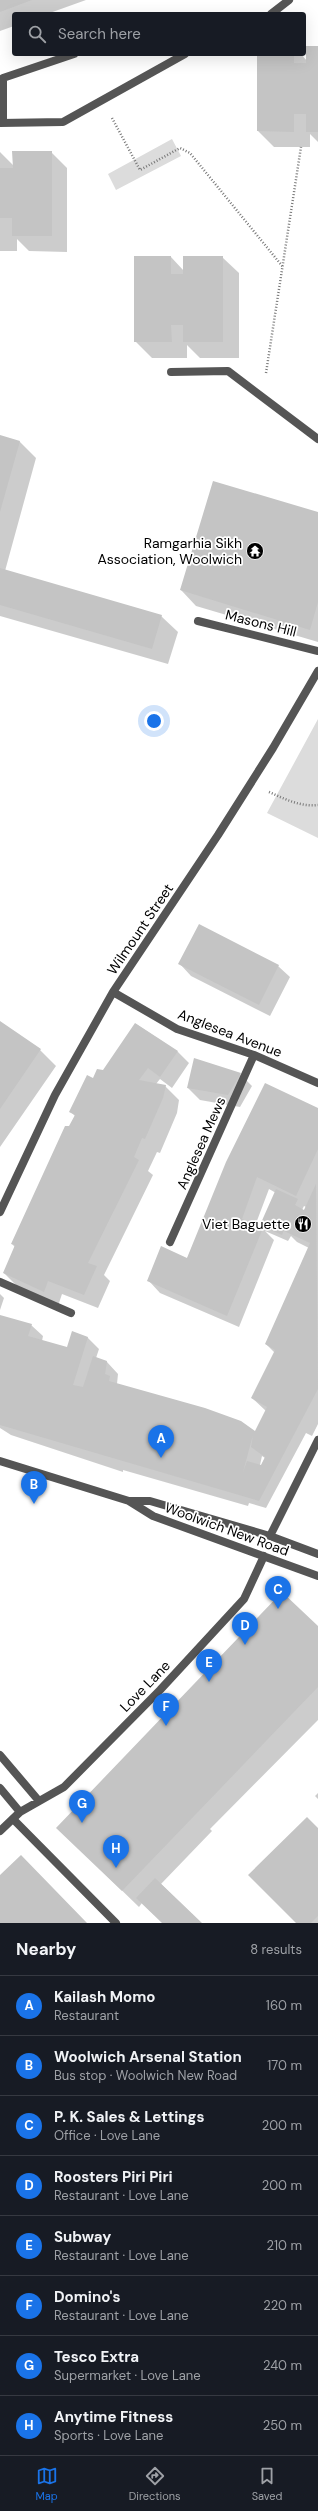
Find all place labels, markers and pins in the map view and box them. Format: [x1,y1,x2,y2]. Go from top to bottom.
place label: Ramgarhia Sikh Association, Woolwich [97,534,242,568]
temple icon: Ramgarhia Sikh Association, Woolwich [245,541,265,561]
restaurant icon: Viet Baguette [293,1214,313,1234]
place label: Viet Baguette [202,1215,290,1233]
pin: A [148,1425,174,1458]
pin: B [21,1471,47,1504]
pin: C [265,1576,291,1609]
pin: D [232,1612,258,1645]
pin: E [196,1649,222,1682]
pin: F [153,1693,179,1726]
pin: G [69,1790,95,1823]
pin: H [103,1835,129,1868]

